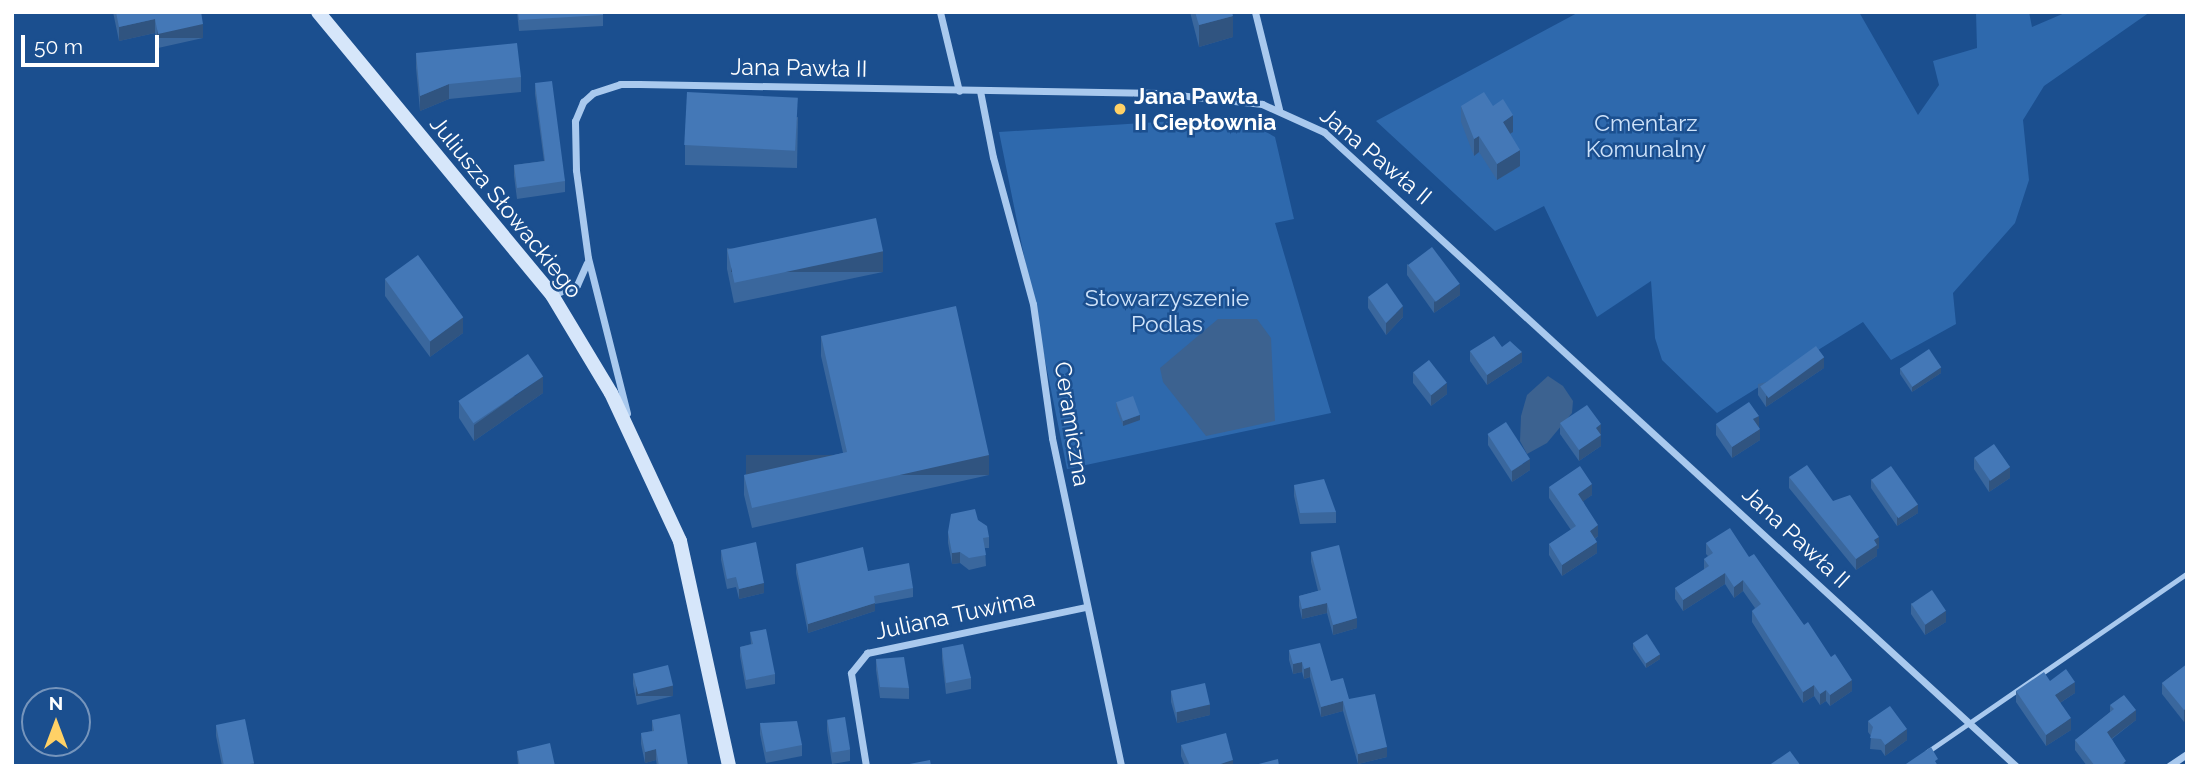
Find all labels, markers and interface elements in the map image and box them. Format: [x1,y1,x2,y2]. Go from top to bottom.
scale bar [24,21,163,65]
text: 50 m [34,34,83,59]
street label: Jana Pawła II [730,53,868,83]
place label: Jana Pawła II Ciepłownia [1134,82,1276,136]
marker: Jana Pawła II Ciepłownia [1112,101,1128,117]
street label: Jana Pawła II [1315,101,1437,211]
park label: Cmentarz Komunalny [1586,109,1706,163]
street label: Juliusza Słowackiego [424,110,588,304]
park label: Stowarzyszenie Podlas [1085,284,1249,338]
street label: Ceramiczna [1049,360,1095,488]
street label: Jana Pawła II [1737,480,1855,594]
street label: Juliana Tuwima [872,585,1038,645]
north arrow [21,687,91,757]
text: N [49,692,63,714]

